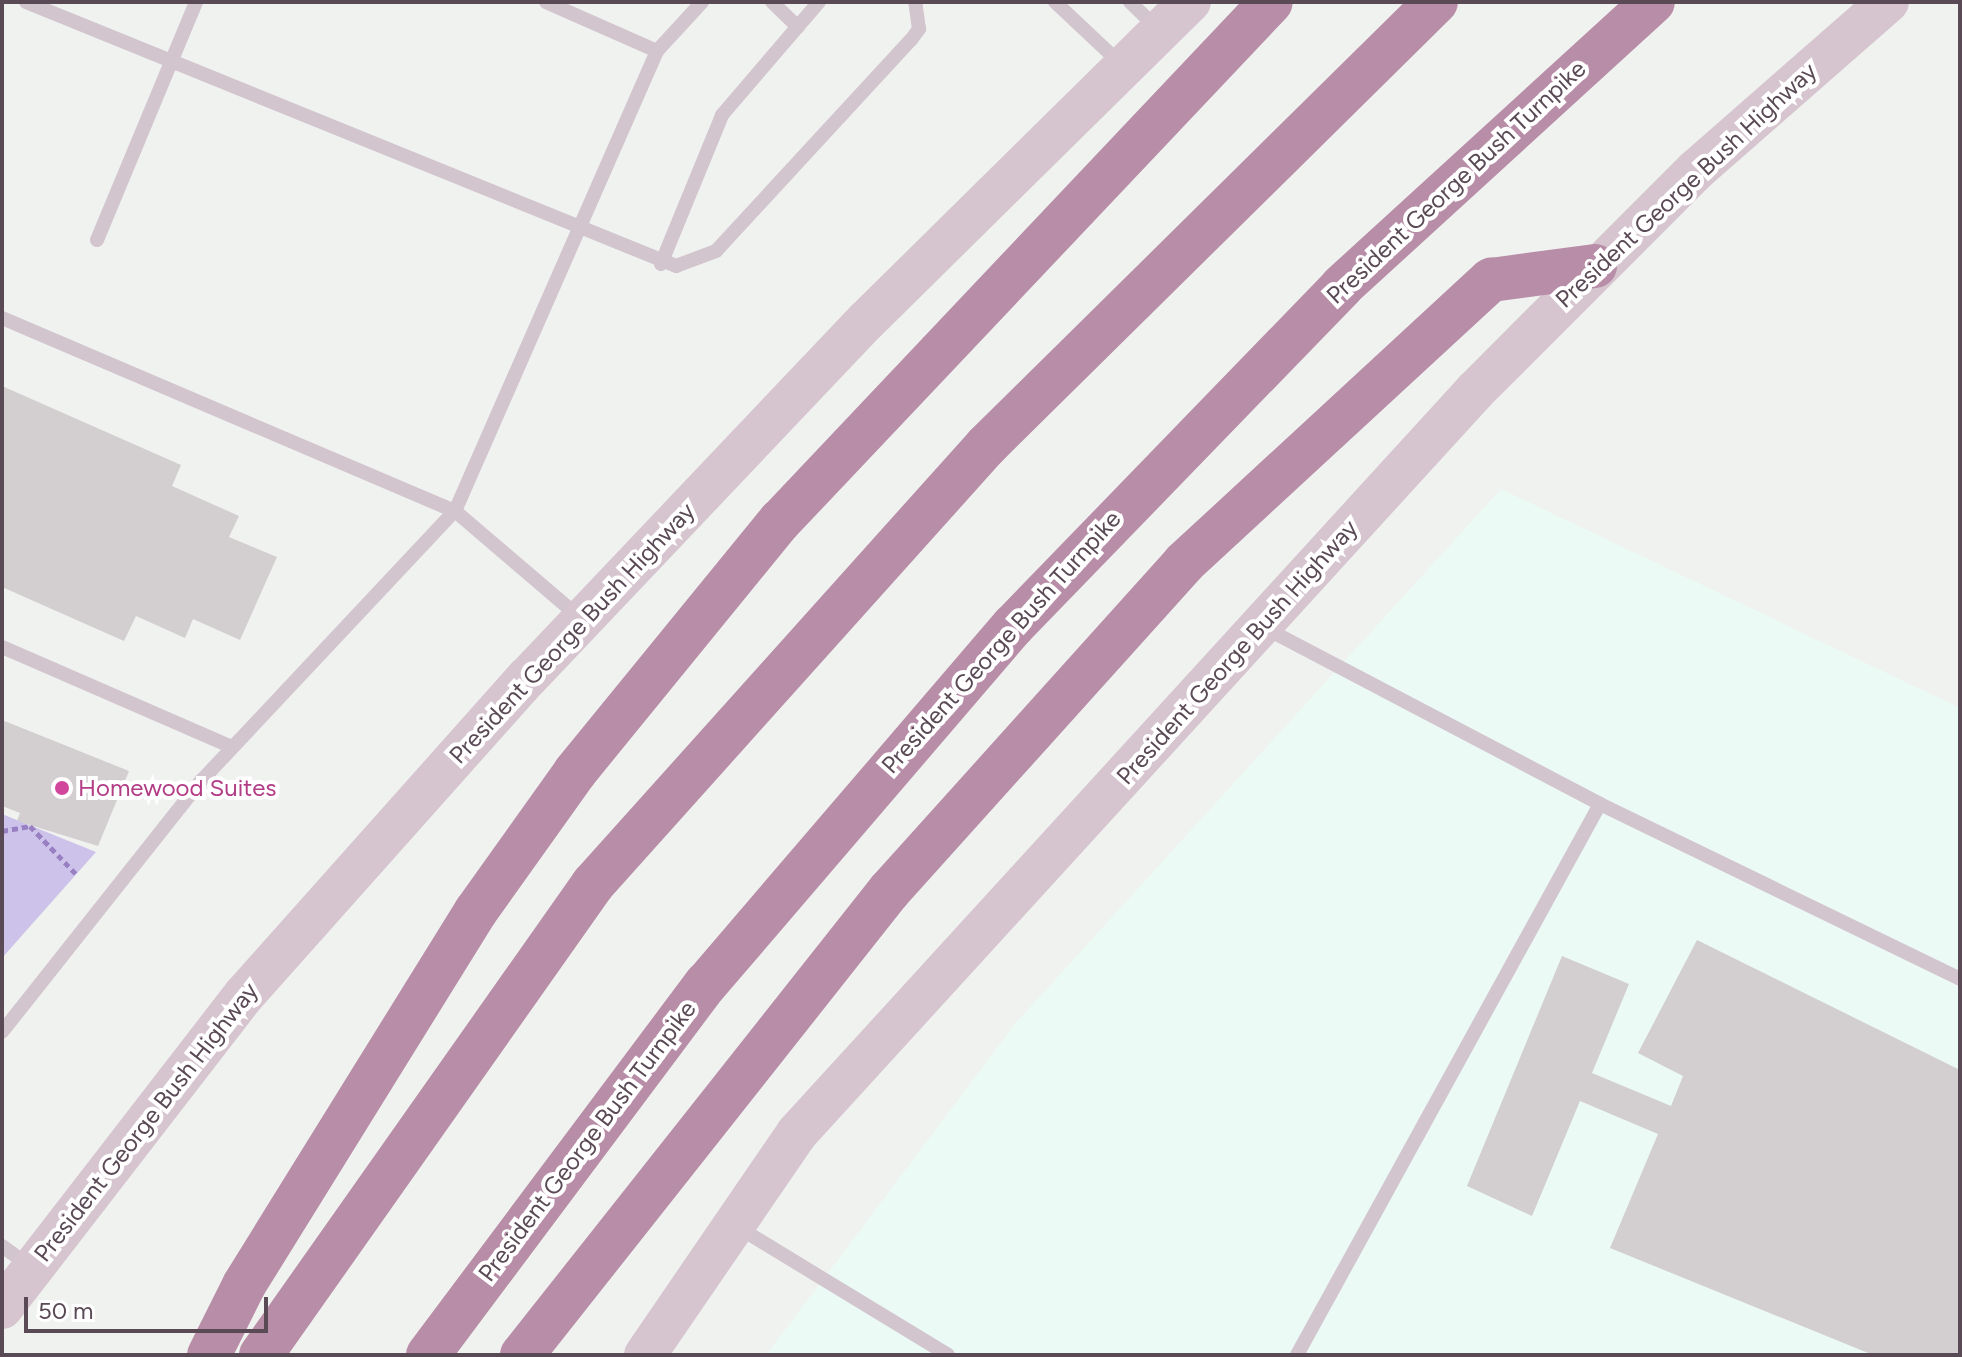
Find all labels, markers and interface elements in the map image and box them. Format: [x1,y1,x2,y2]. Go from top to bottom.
street label: President George Bush Turnpike [1321,54,1591,310]
street label: President George Bush Highway [1549,56,1823,314]
street label: President George Bush Highway [443,496,701,770]
street label: President George Bush Turnpike [875,505,1127,779]
street label: President George Bush Highway [1110,514,1364,790]
place label: Homewood Suites [78,774,277,802]
marker: Homewood Suites [53,779,71,797]
street label: President George Bush Highway [28,977,264,1267]
street label: President George Bush Turnpike [472,995,702,1287]
scale bar [28,1281,272,1331]
text: 50 m [38,1296,94,1325]

